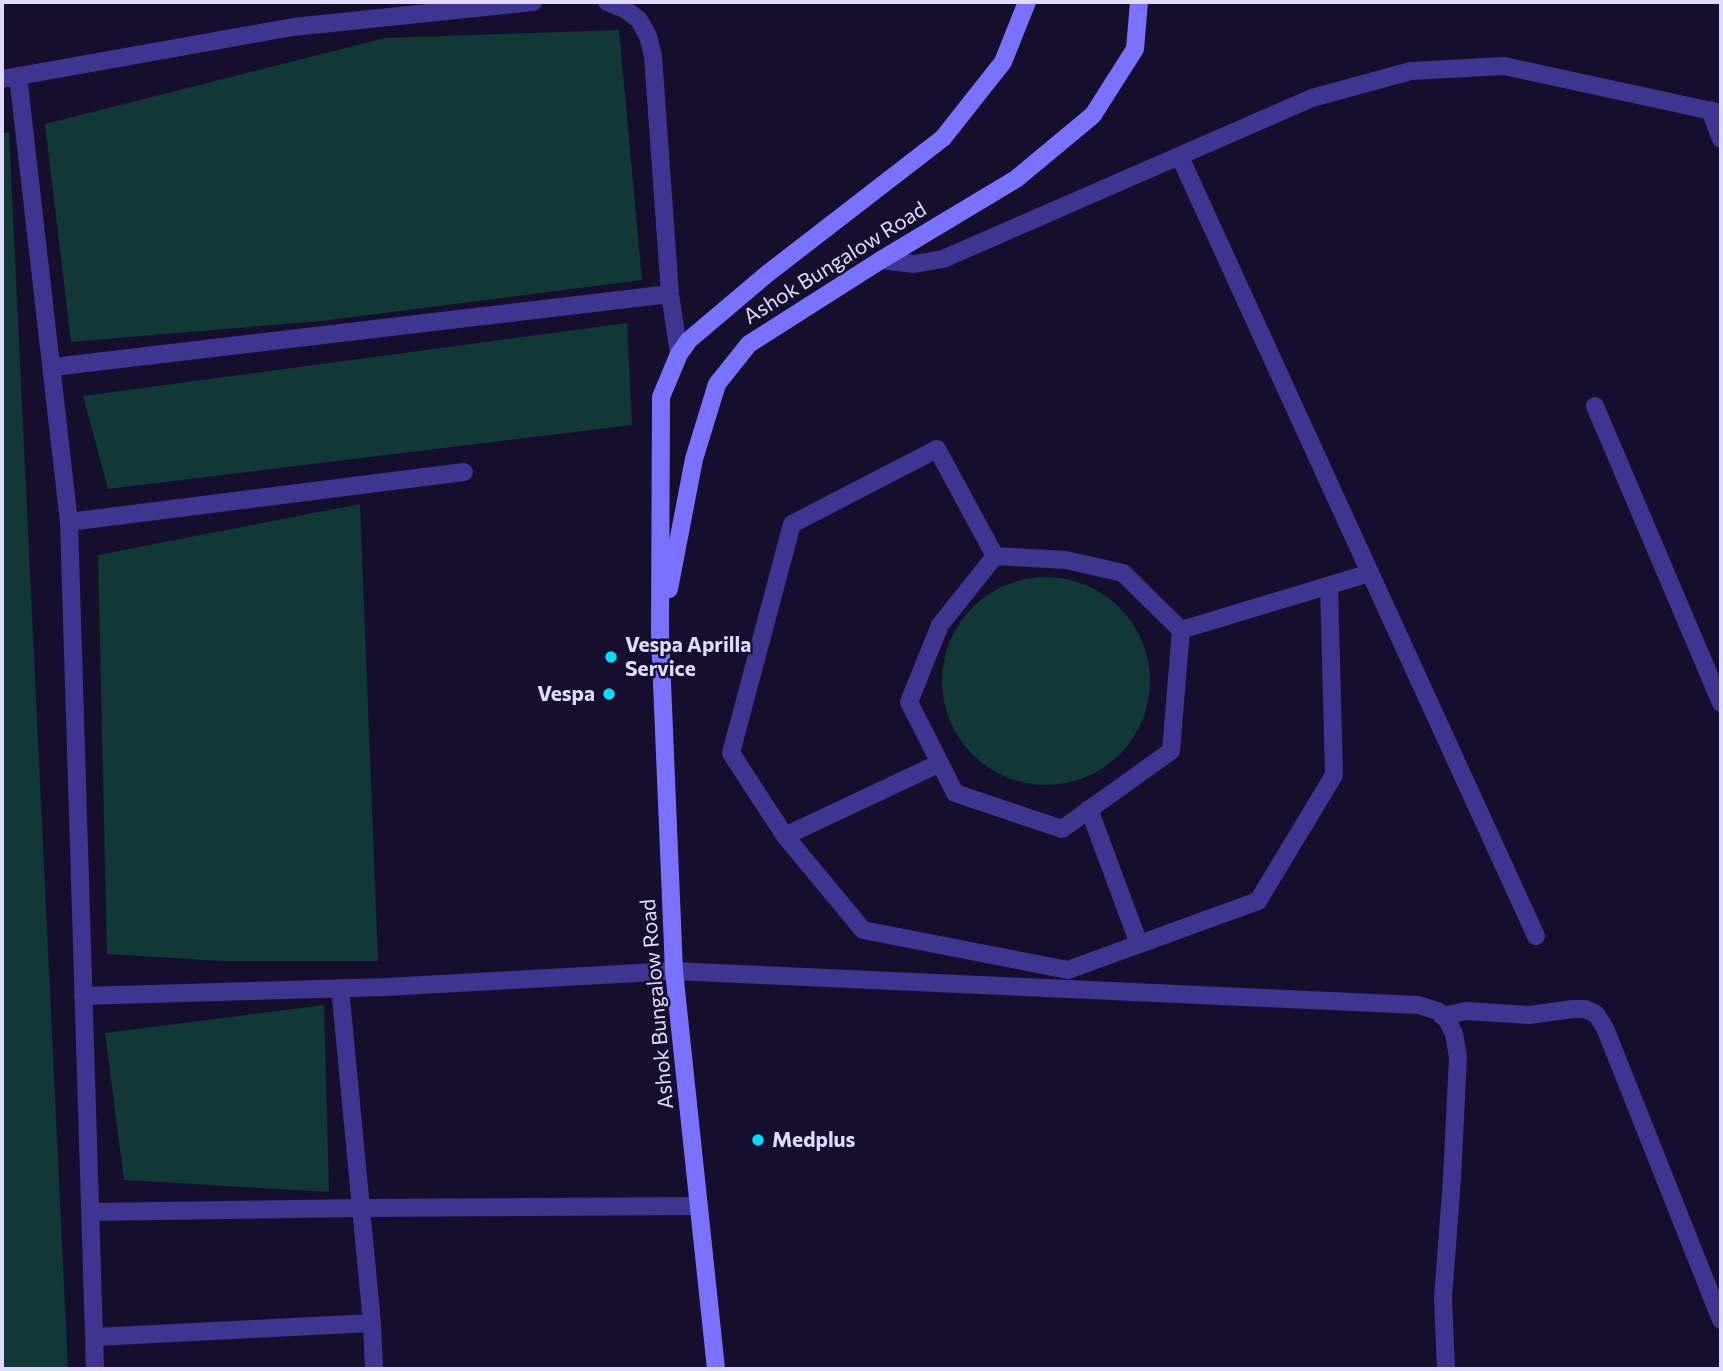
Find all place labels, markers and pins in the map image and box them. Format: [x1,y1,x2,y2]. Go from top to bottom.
place label: Vespa Aprilla Service [625,632,751,682]
marker: Vespa Aprilla Service [603,649,619,665]
place label: Vespa [537,681,595,707]
marker: Vespa [601,686,617,702]
place label: Medplus [772,1127,855,1153]
marker: Medplus [750,1132,766,1148]

